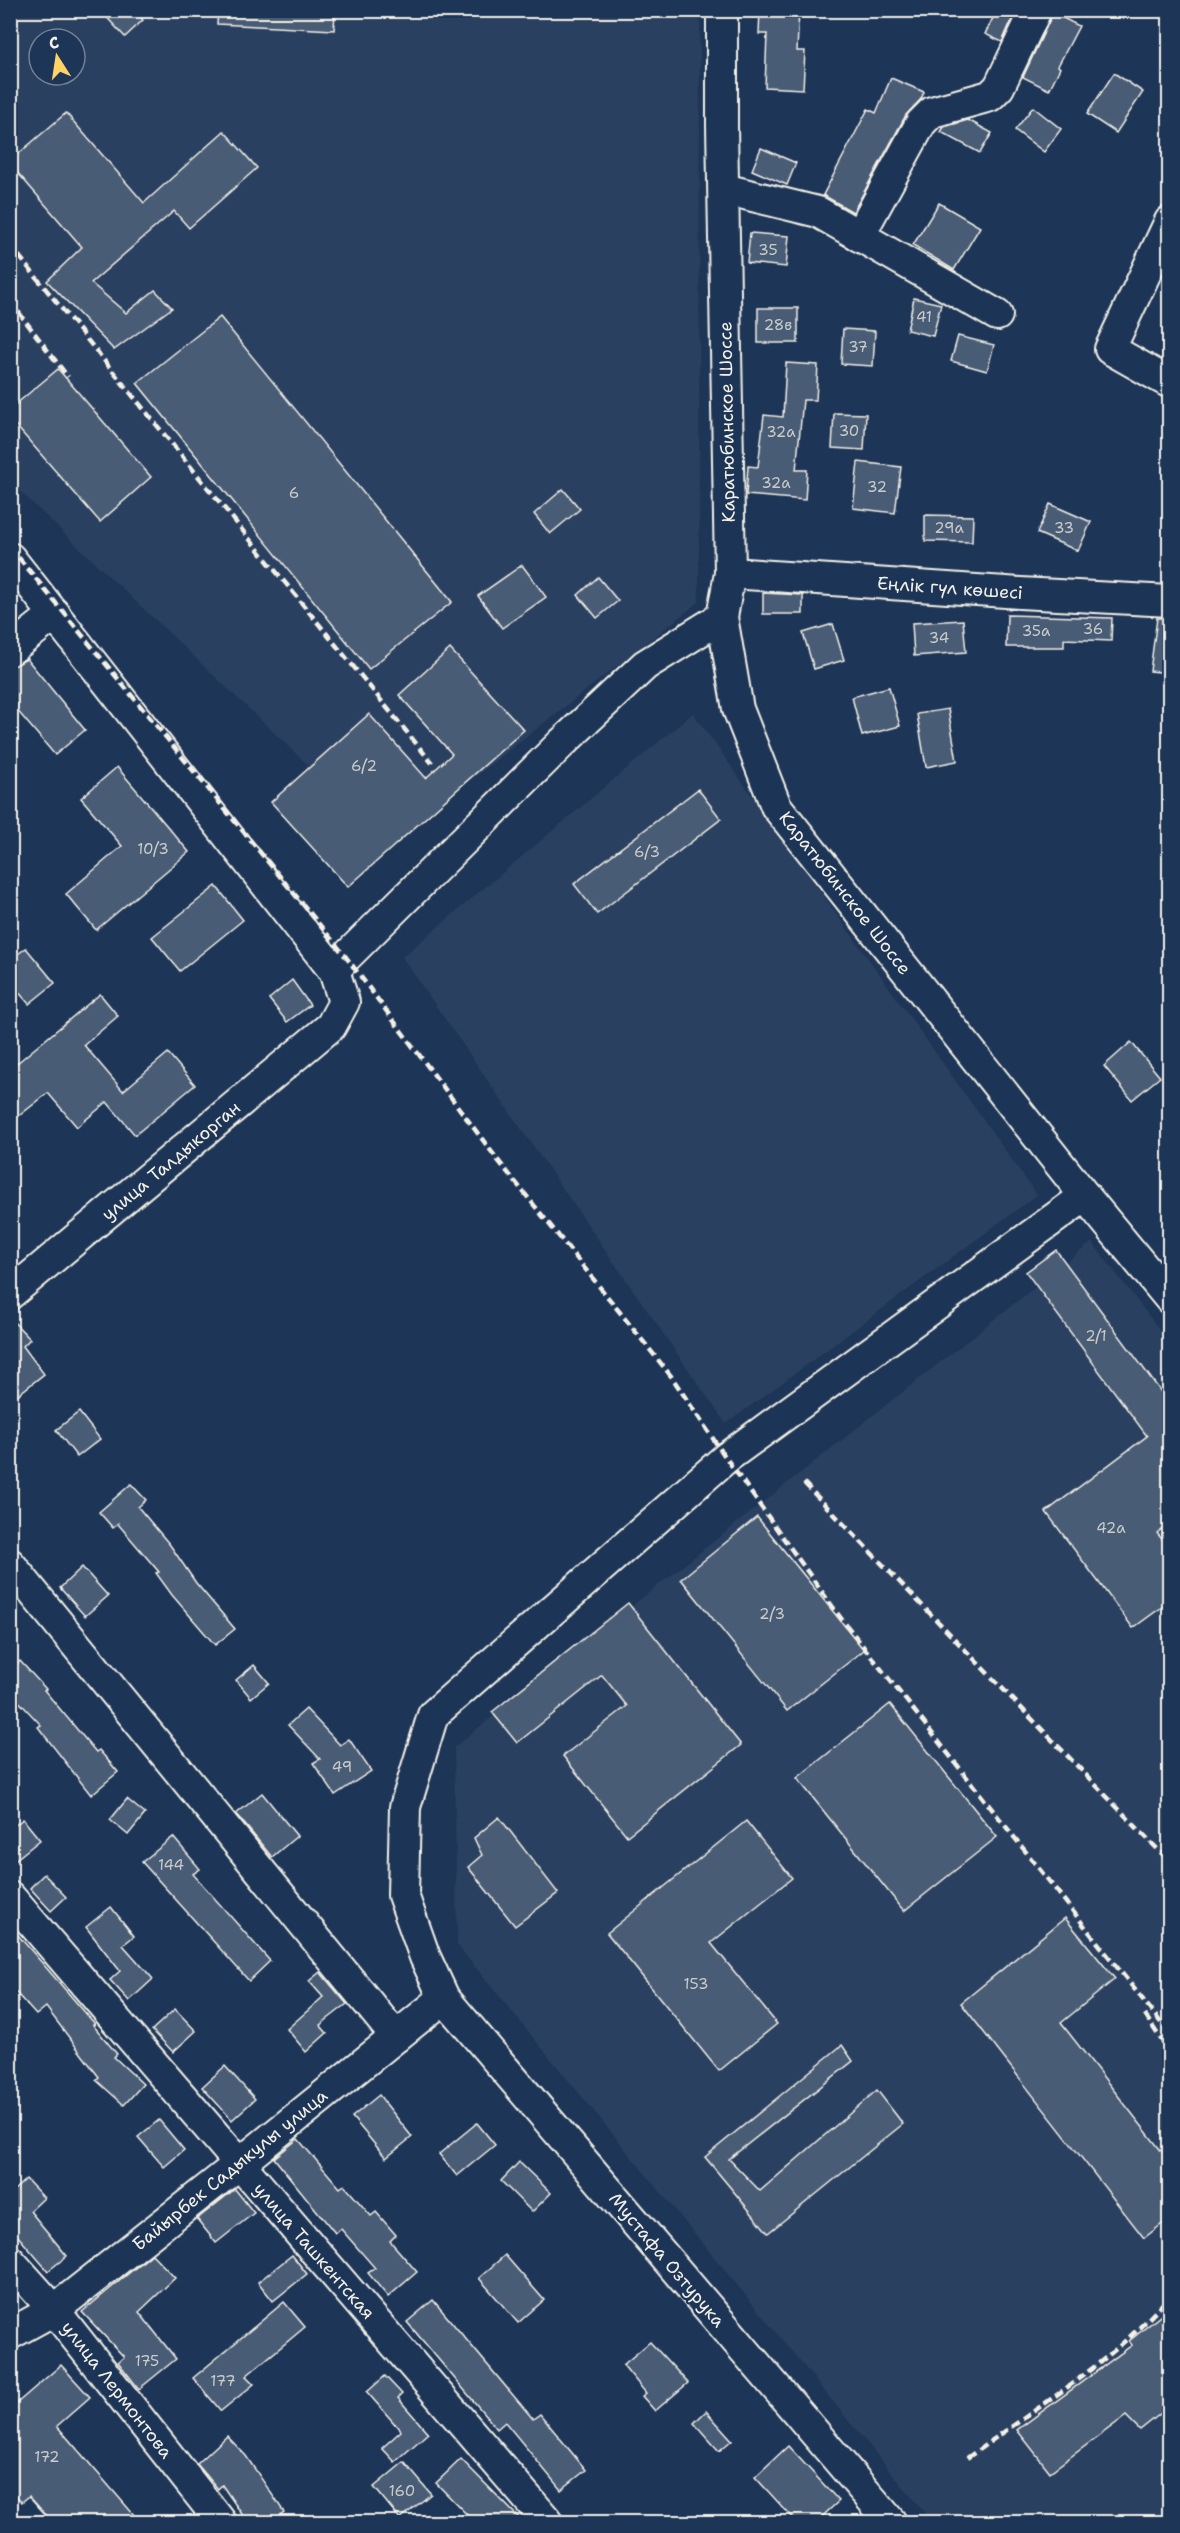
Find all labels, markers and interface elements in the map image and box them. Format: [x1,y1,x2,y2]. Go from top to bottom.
north arrow [27,27,87,87]
text: С [47,31,61,54]
house number: 35 [758,240,778,260]
house number: 41 [916,307,932,327]
house number: 28в [764,315,792,335]
street label: Каратюбинское Шоссе [713,321,741,523]
house number: 37 [848,337,868,357]
house number: 30 [839,421,859,441]
house number: 32а [766,422,796,442]
house number: 32а [761,473,791,493]
house number: 32 [867,477,887,497]
house number: 6 [289,483,299,503]
house number: 29а [934,518,964,538]
house number: 33 [1054,518,1074,538]
street label: Еңлік гүл көшесі [876,571,1024,605]
house number: 36 [1083,619,1103,639]
house number: 35а [1022,621,1051,641]
house number: 34 [929,628,949,648]
house number: 6/2 [351,756,377,776]
street label: Каратюбинское Шоссе [774,806,916,980]
house number: 10/3 [137,839,169,859]
house number: 6/3 [634,842,660,862]
street label: улица Талдыкорган [97,1096,245,1226]
house number: 2/1 [1085,1326,1107,1346]
house number: 42а [1096,1518,1126,1538]
house number: 2/3 [759,1604,785,1624]
house number: 49 [332,1757,352,1777]
house number: 144 [158,1855,184,1875]
house number: 153 [683,1974,709,1994]
street label: Байырбек Садыкулы улица [127,2084,333,2256]
street label: улица Ташкентская [248,2178,380,2324]
street label: Мустафа Озтурука [603,2187,731,2333]
street label: улица Лермонтова [56,2316,178,2464]
house number: 175 [135,2351,159,2371]
house number: 177 [210,2371,236,2391]
house number: 172 [34,2447,60,2467]
house number: 160 [389,2481,415,2501]

